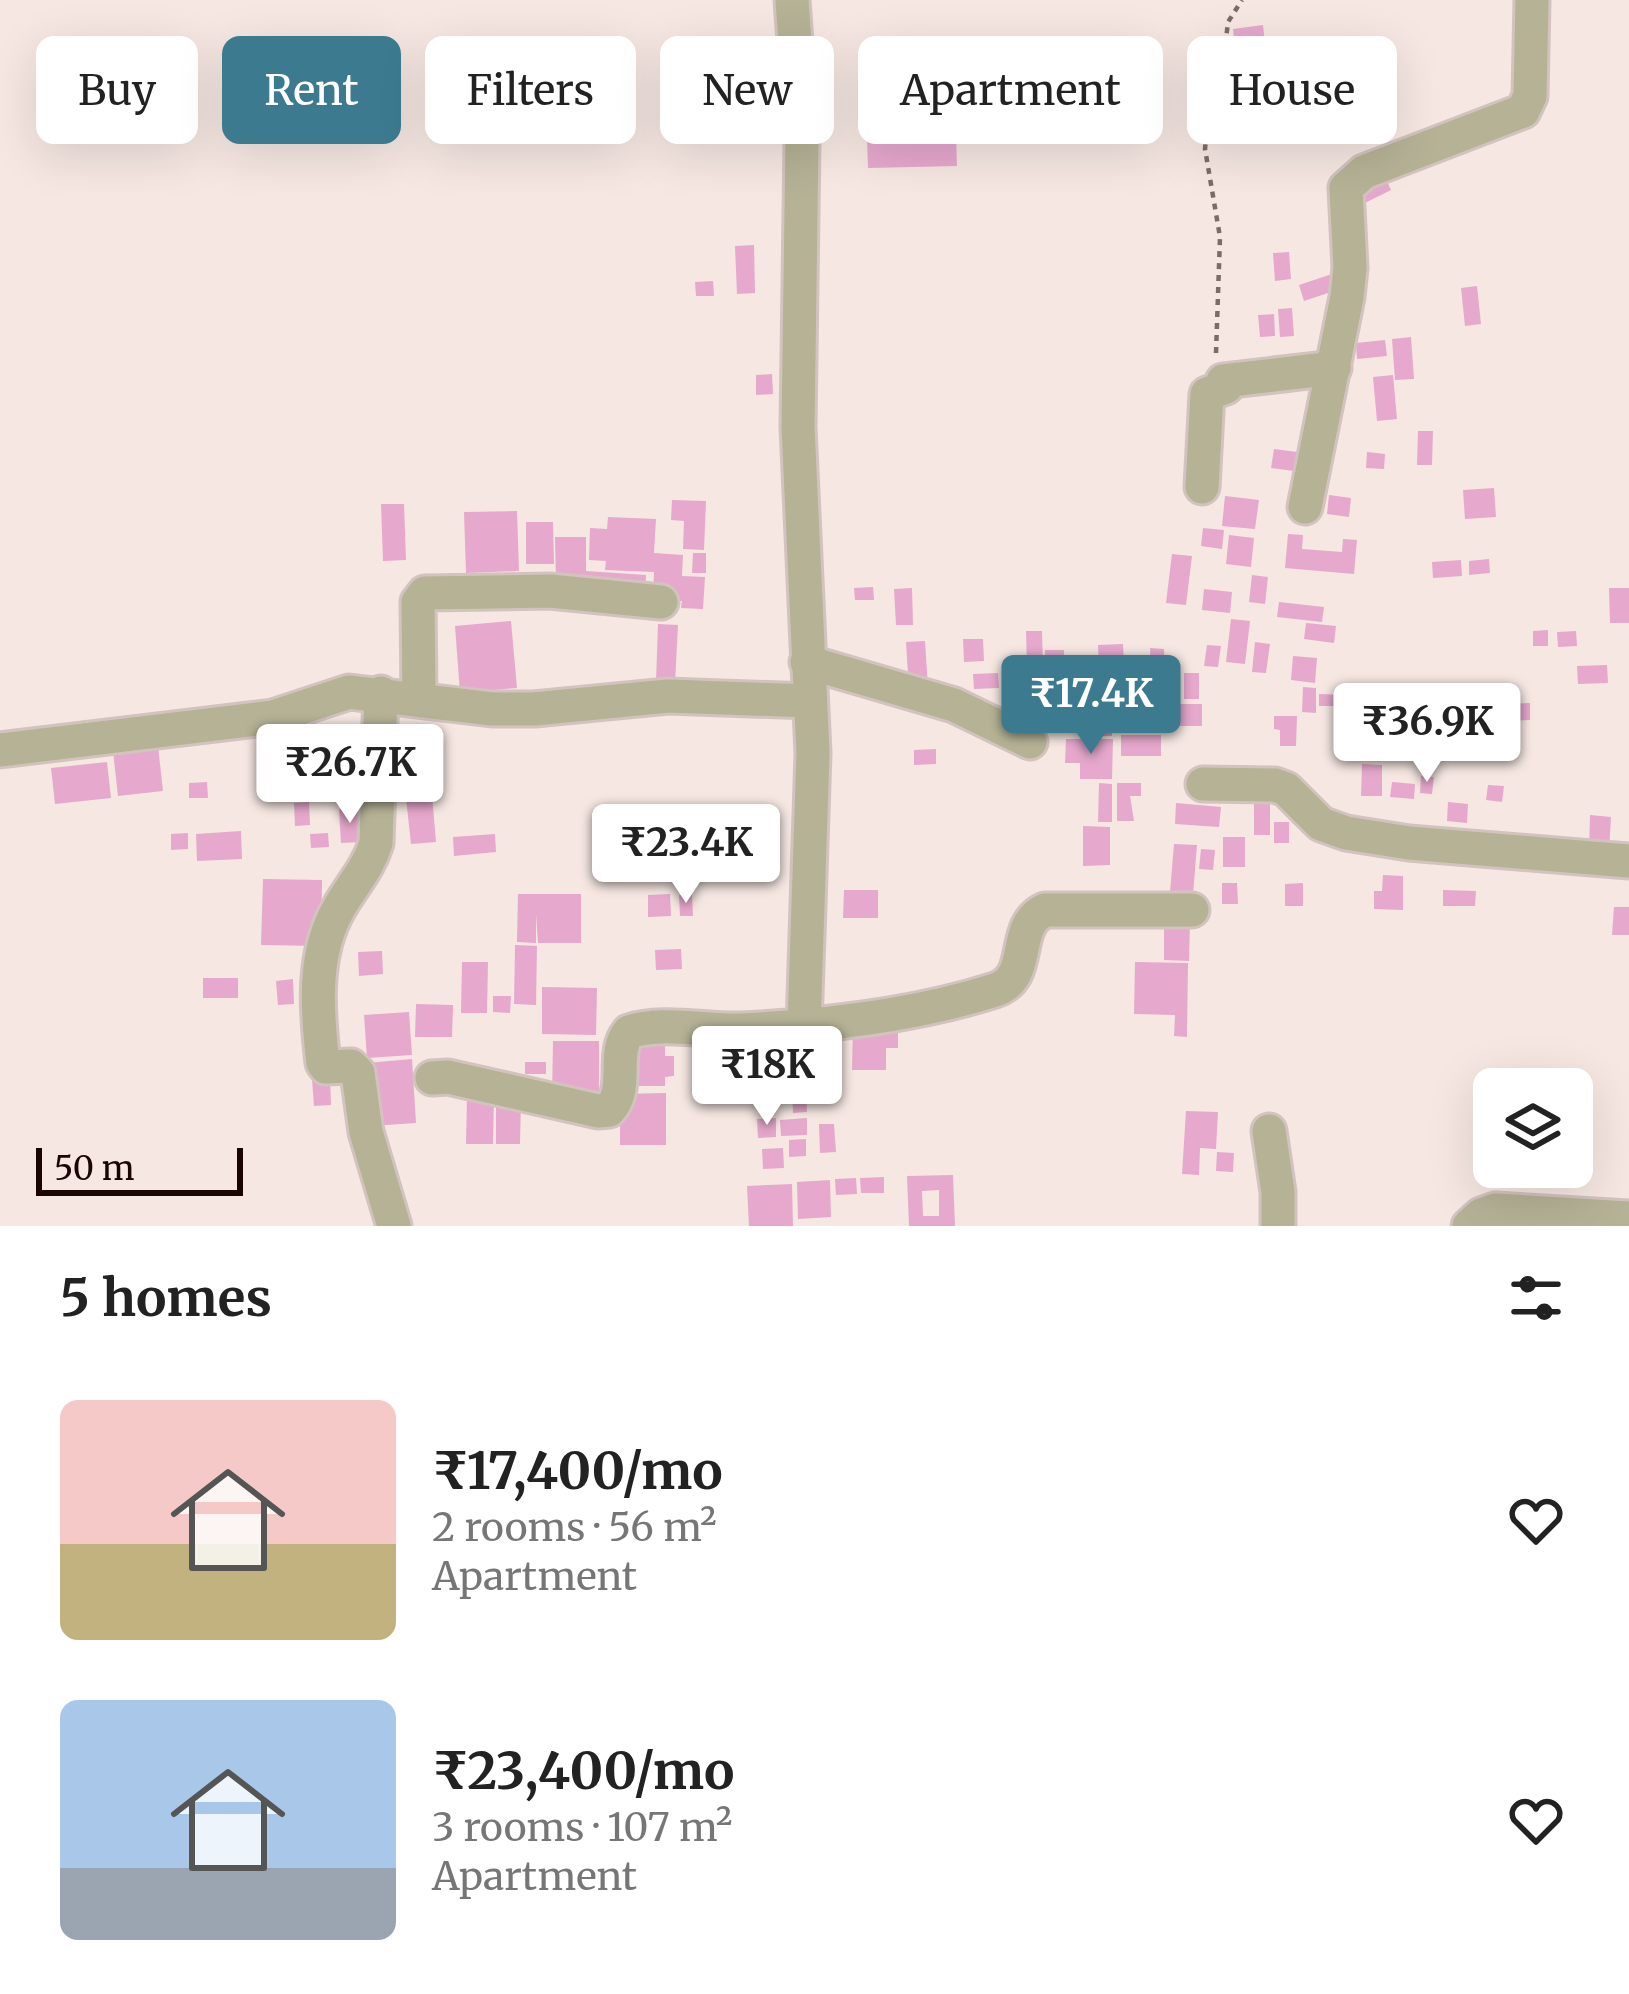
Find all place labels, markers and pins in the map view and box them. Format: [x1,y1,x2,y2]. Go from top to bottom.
pin: ₹17.4K [993,655,1189,757]
pin: ₹36.9K [1329,683,1525,785]
pin: ₹26.7K [252,724,448,826]
pin: ₹23.4K [588,804,784,906]
pin: ₹18K [696,1026,838,1128]

